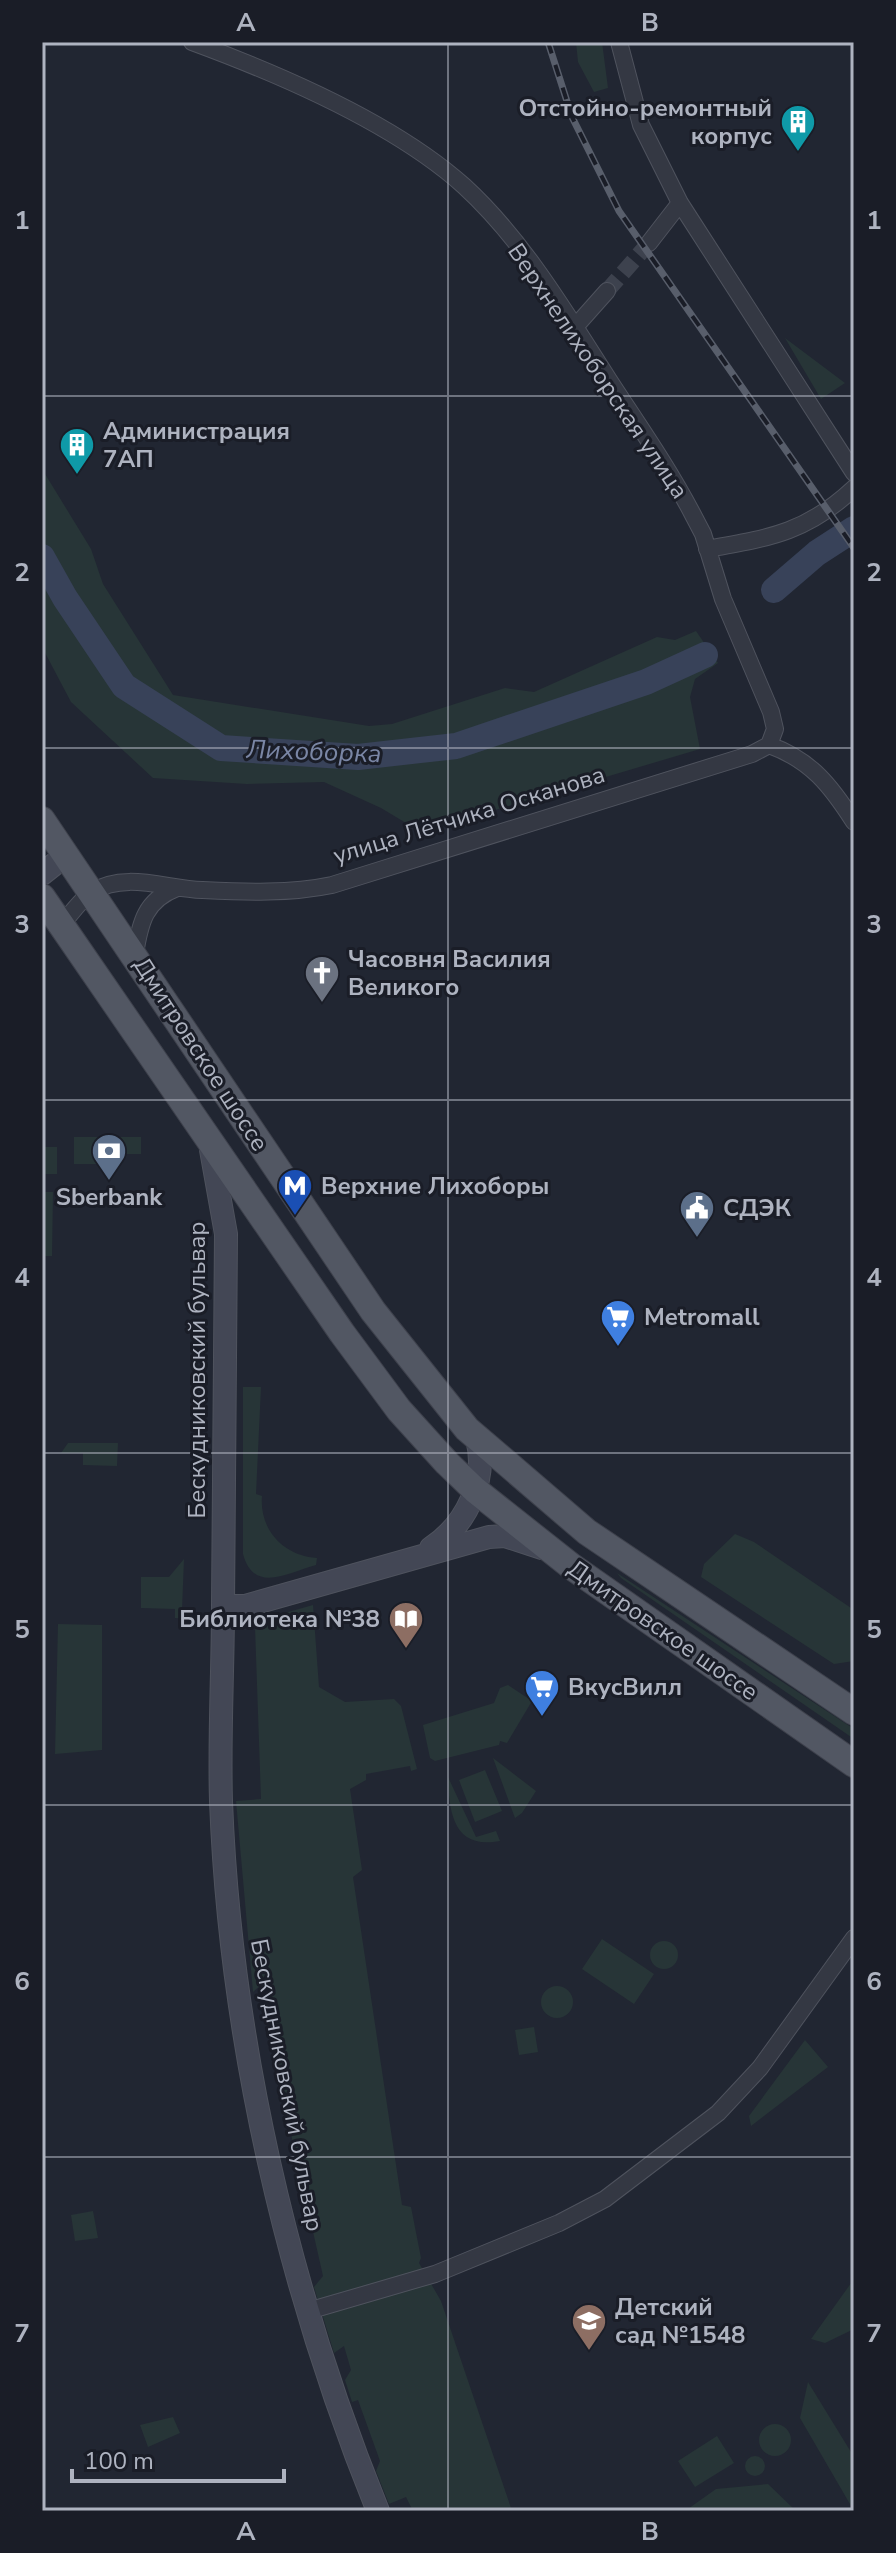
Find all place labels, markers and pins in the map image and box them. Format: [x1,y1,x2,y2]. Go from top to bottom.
place label: Отстойно-ремонтный корпус [519,92,772,152]
building icon: Отстойно-ремонтный корпус [779,103,817,153]
place label: Администрация 7АП [103,415,290,475]
building icon: Администрация 7АП [58,426,96,476]
place label: Часовня Василия Великого [348,943,551,1003]
church icon: Часовня Василия Великого [303,954,341,1004]
bank icon: Sberbank [90,1132,128,1182]
metro station icon: Верхние Лихоборы [276,1167,314,1217]
place label: Верхние Лихоборы [321,1170,549,1202]
place label: Sberbank [56,1181,163,1213]
public building icon: СДЭК [678,1189,716,1239]
place label: СДЭК [723,1192,792,1224]
supermarket icon: Metromall [599,1298,637,1348]
place label: Metromall [644,1301,760,1333]
library icon: Библиотека №38 [387,1600,425,1650]
place label: Библиотека №38 [179,1603,380,1635]
supermarket icon: ВкусВилл [523,1668,561,1718]
place label: ВкусВилл [568,1671,682,1703]
place label: Детский сад №1548 [615,2291,746,2351]
school or university icon: Детский сад №1548 [570,2302,608,2352]

